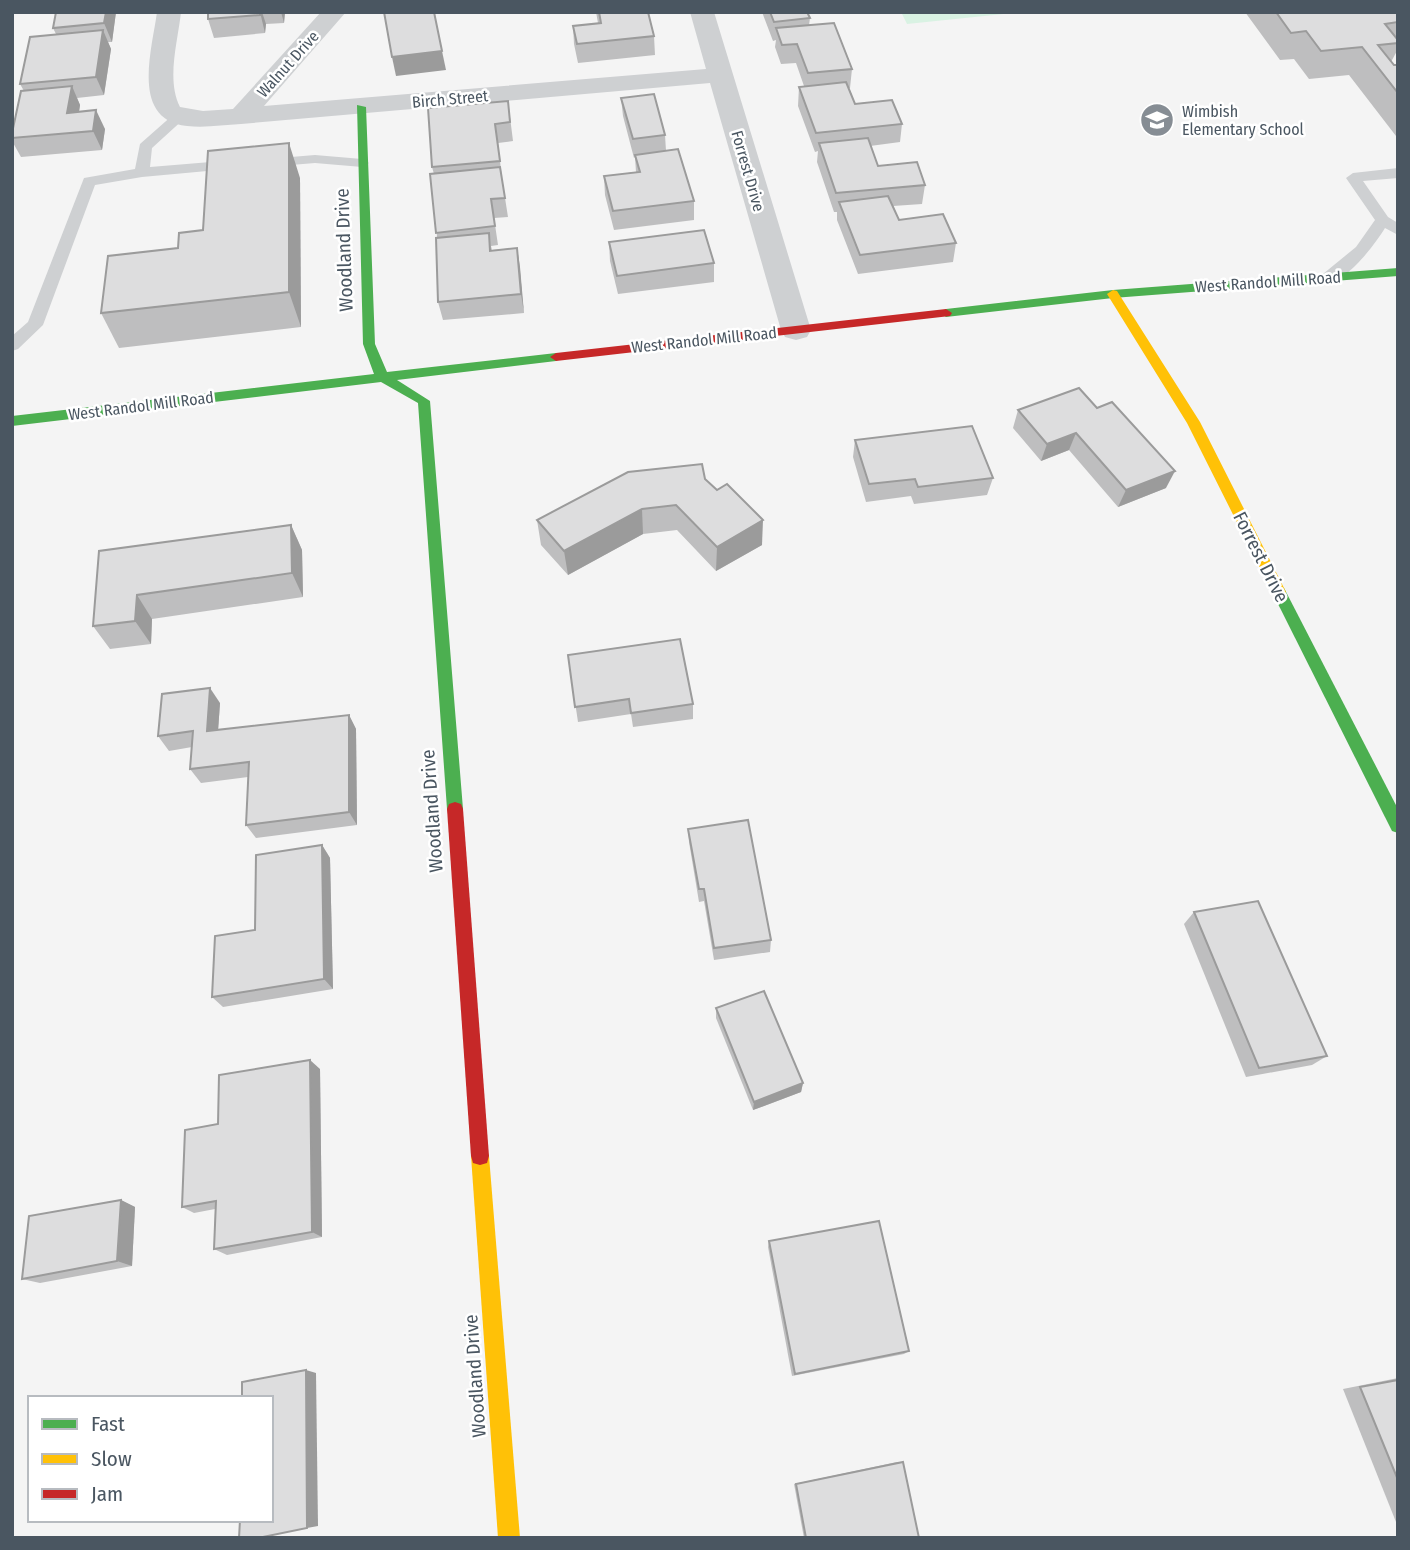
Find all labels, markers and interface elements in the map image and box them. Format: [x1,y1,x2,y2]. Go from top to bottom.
street label: Walnut Drive [253,27,323,101]
street label: Birch Street [411,86,490,112]
school or university icon: Wimbish Elementary School [1138,101,1176,139]
place label: Wimbish Elementary School [1182,102,1304,139]
street label: Forrest Drive [727,128,769,214]
street label: Woodland Drive [330,188,358,312]
street label: West Randol Mill Road [1194,267,1342,297]
street label: West Randol Mill Road [630,323,778,357]
street label: West Randol Mill Road [67,388,215,424]
street label: Forrest Drive [1228,508,1294,606]
street label: Woodland Drive [416,749,448,873]
street label: Woodland Drive [459,1314,491,1438]
legend [28,1396,273,1522]
text: Fast [91,1411,125,1437]
text: Slow [91,1446,132,1472]
text: Jam [91,1481,123,1507]

